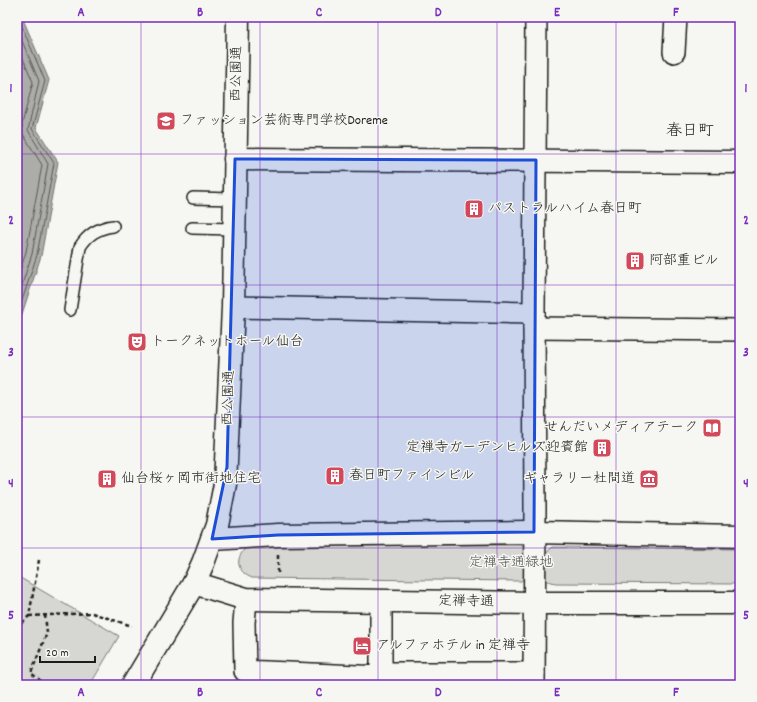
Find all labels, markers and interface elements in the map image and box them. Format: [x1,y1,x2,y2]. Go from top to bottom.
text: A [77,4,85,23]
text: B [197,4,203,23]
text: C [316,4,323,23]
text: D [435,4,442,23]
text: E [554,4,561,23]
text: F [673,4,679,23]
street label: 西公園通 [227,46,247,102]
text: 1 [10,80,13,99]
text: 1 [745,80,748,99]
school or university icon: ファッション芸術専門学校Doreme [155,110,177,132]
place label: ファッション芸術専門学校Doreme [180,111,388,131]
district label: 春日町 [666,120,714,143]
building icon: パストラルハイム春日町 [463,198,485,220]
place label: パストラルハイム春日町 [488,199,642,219]
text: 2 [8,212,14,231]
text: 2 [743,212,749,231]
building icon: 阿部重ビル [624,250,646,272]
place label: 阿部重ビル [649,251,719,271]
theatre icon: トークネットホール仙台 [126,331,148,353]
place label: トークネットホール仙台 [151,332,304,352]
text: 3 [8,344,14,363]
text: 3 [743,344,749,363]
street label: 西公園通 [218,370,240,426]
library icon: せんだいメディアテーク [701,417,723,439]
place label: せんだいメディアテーク [544,418,698,438]
building icon: 定禅寺ガーデンヒルズ迎賓館 [591,437,613,459]
place label: 定禅寺ガーデンヒルズ迎賓館 [406,438,588,458]
building icon: 春日町ファインビル [324,465,346,487]
place label: 春日町ファインビル [349,466,475,486]
building icon: 仙台桜ヶ岡市街地住宅 [96,468,118,490]
museum icon: ギャラリー杜間道 [638,468,660,490]
place label: 仙台桜ヶ岡市街地住宅 [121,469,261,489]
place label: ギャラリー杜間道 [523,469,635,489]
text: 4 [8,475,14,494]
text: 4 [743,475,749,494]
park label: 定禅寺通緑地 [469,553,553,573]
street label: 定禅寺通 [438,592,494,612]
text: 5 [8,607,14,626]
text: 5 [743,607,749,626]
hotel icon: アルファホテル in 定禅寺 [351,635,373,657]
place label: アルファホテル in 定禅寺 [376,636,530,656]
scale bar [40,638,95,664]
text: 20 m [46,645,69,662]
text: A [77,684,85,702]
text: B [197,684,203,702]
text: C [316,684,323,702]
text: D [435,684,442,702]
text: E [554,684,561,702]
text: F [673,684,679,702]

